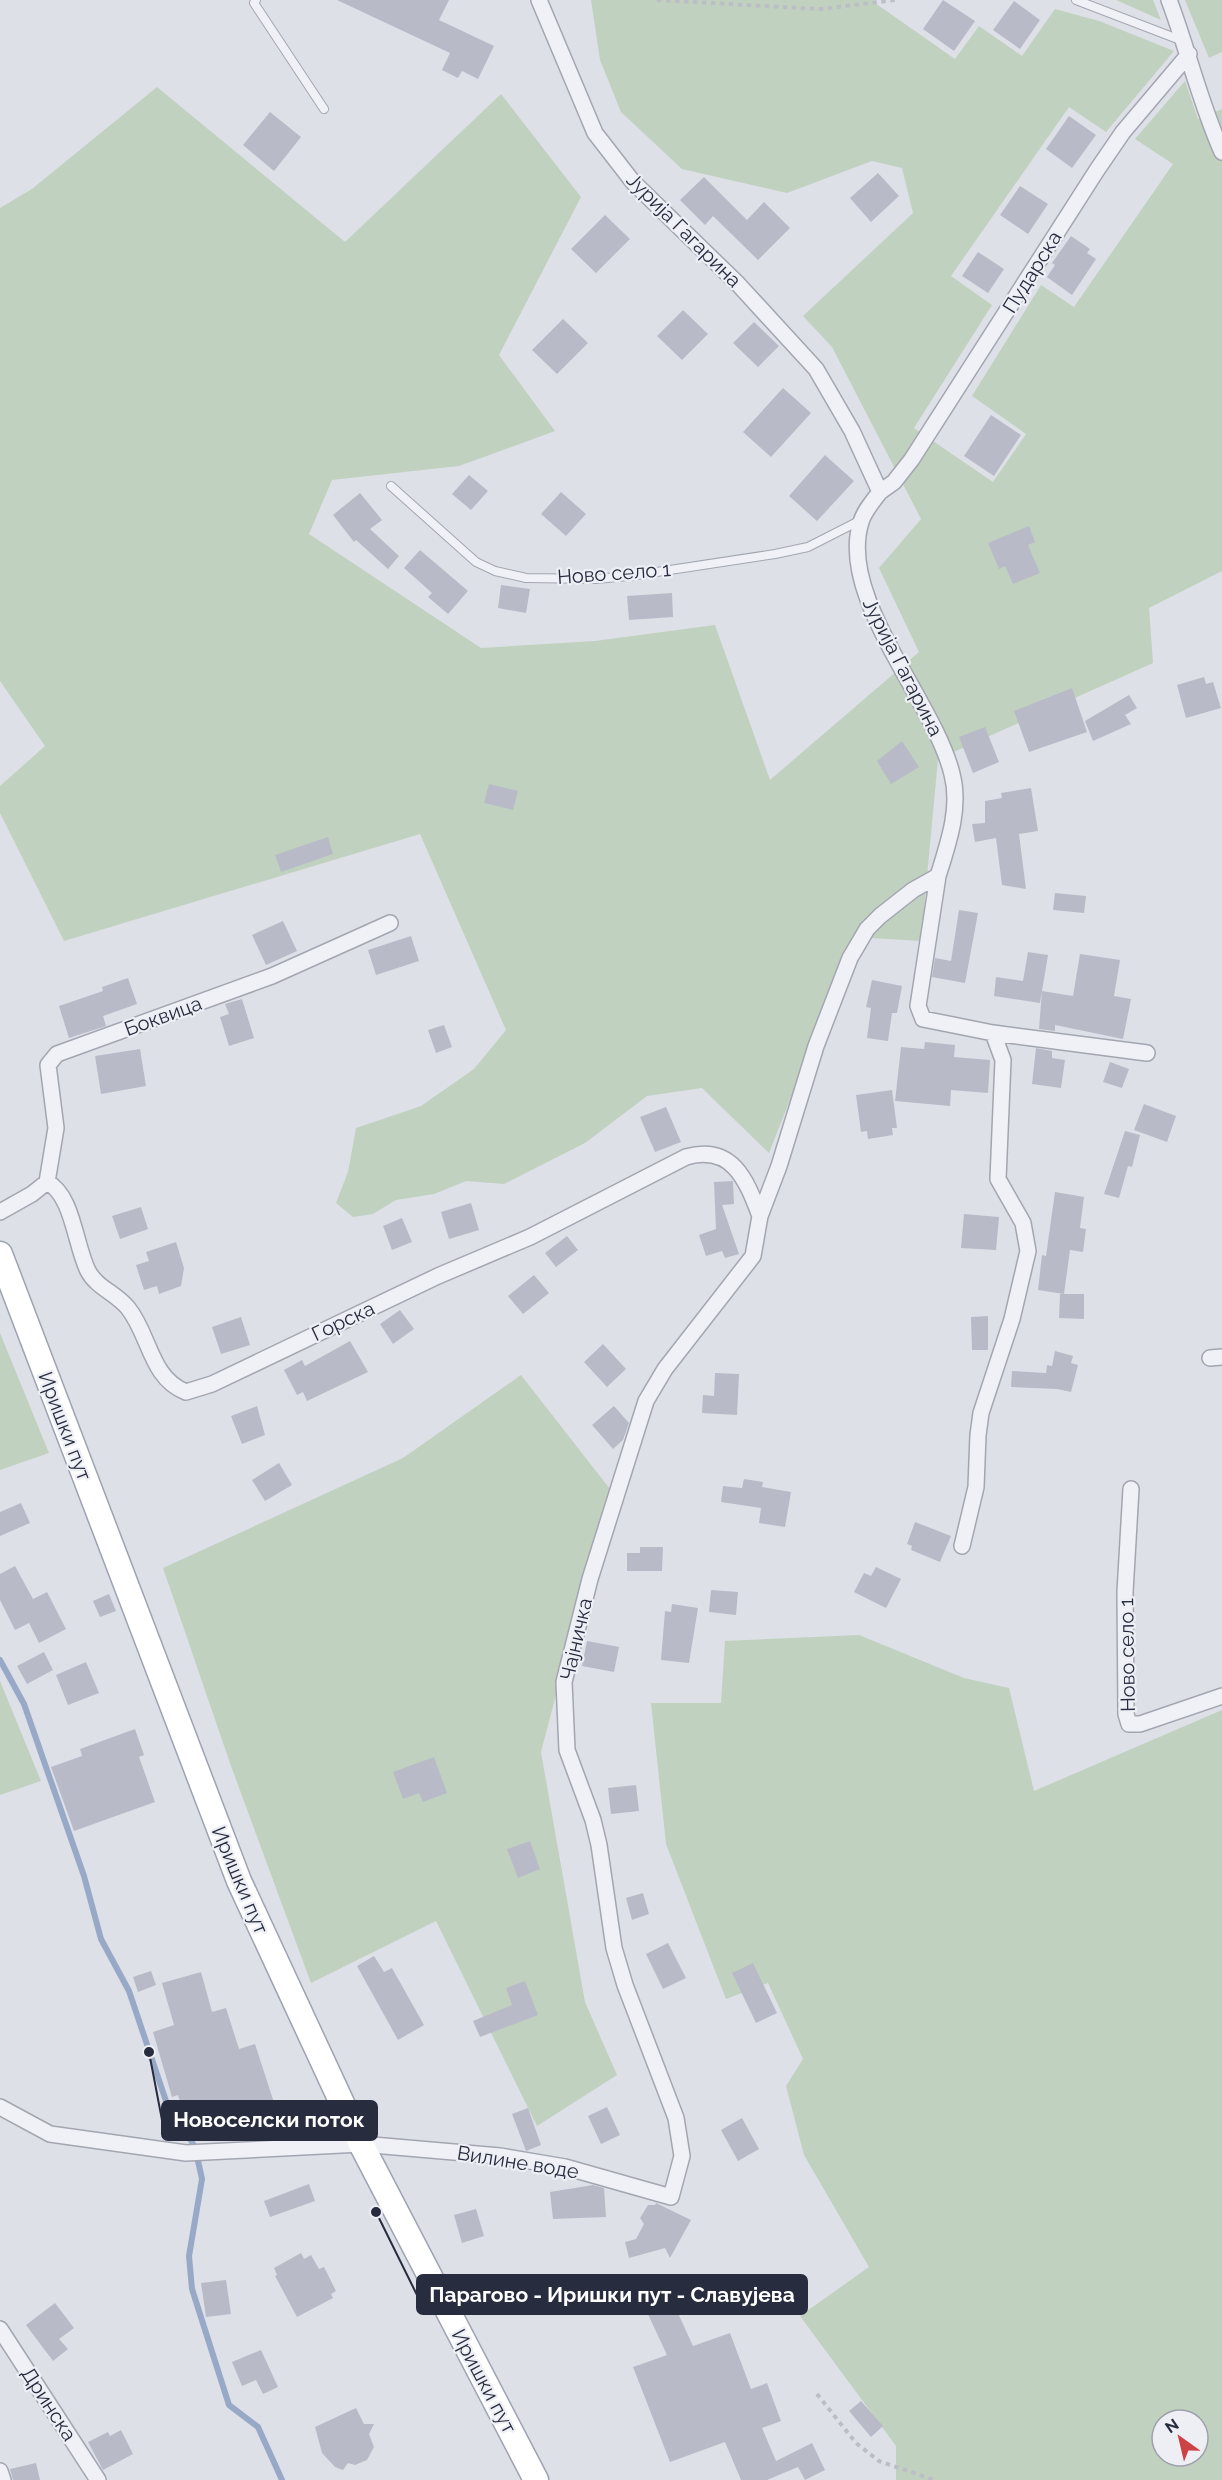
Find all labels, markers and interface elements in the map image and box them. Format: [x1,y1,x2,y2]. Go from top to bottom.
street label: Јурија Гагарина [622,168,746,292]
street label: Пударска [997,227,1067,317]
street label: Ново село 1 [556,557,672,589]
street label: Јурија Гагарина [858,594,948,740]
street label: Боквица [121,991,205,1041]
street label: Горска [308,1296,378,1346]
street label: Иришки пут [33,1368,97,1484]
street label: Чајничка [555,1596,597,1682]
street label: Ново село 1 [1114,1597,1140,1712]
street label: Иришки пут [207,1823,274,1938]
callout: Новоселски поток [162,2101,377,2140]
text: Новоселски поток [173,2107,365,2132]
street label: Вилине воде [455,2141,581,2184]
callout: Парагово - Иришки пут - Славујева [417,2275,807,2314]
text: Парагово - Иришки пут - Славујева [429,2282,795,2307]
street label: Иришки пут [447,2325,522,2438]
street label: Дринска [16,2363,82,2445]
north arrow [1150,2408,1210,2468]
text: N [1162,2415,1182,2437]

